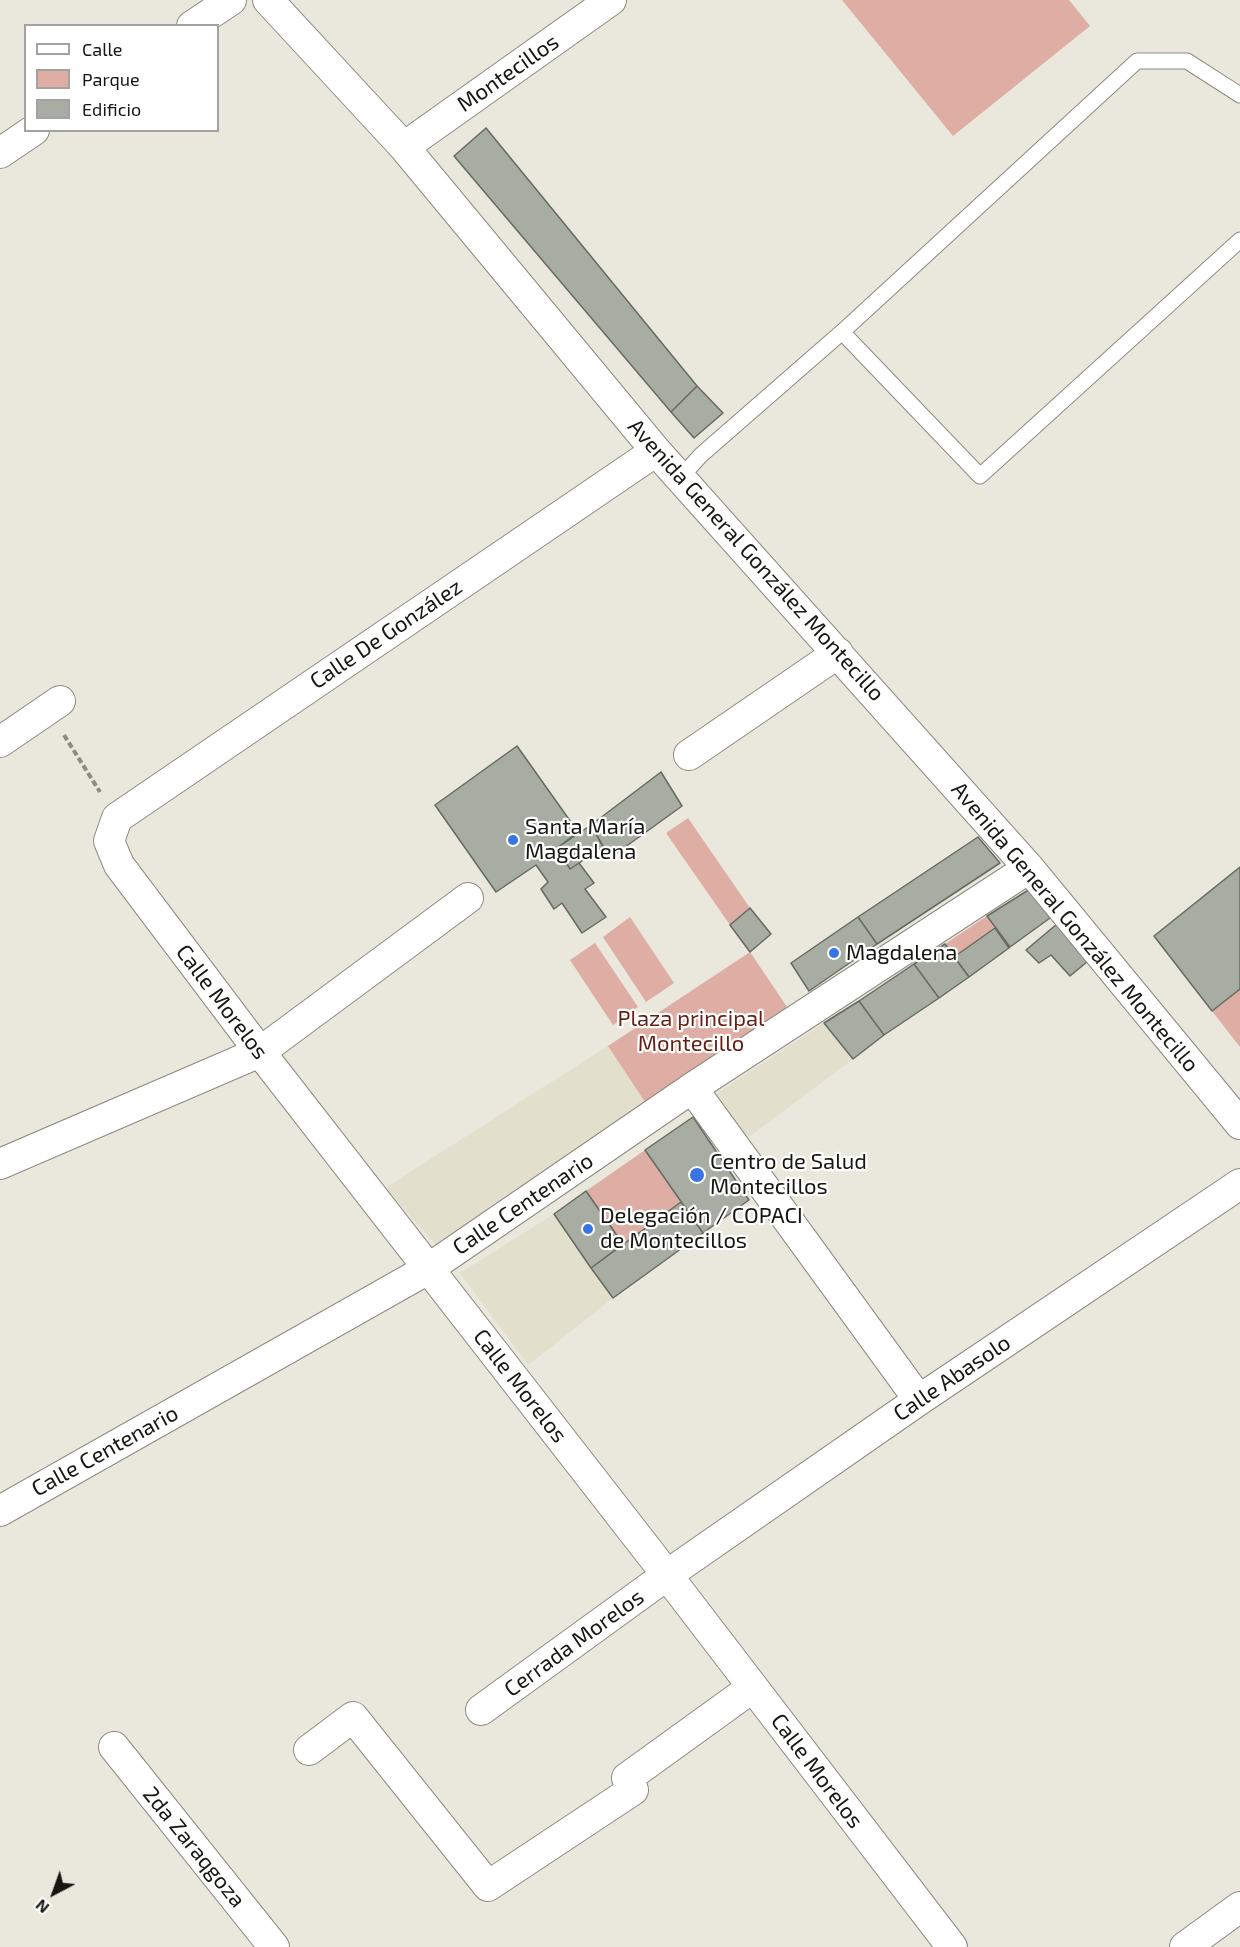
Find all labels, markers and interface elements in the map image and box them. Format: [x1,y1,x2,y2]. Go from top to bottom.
legend [24,24,219,132]
street label: Montecillos [452,28,564,118]
text: Calle [82,38,123,60]
text: Parque [82,68,140,90]
text: Edificio [82,98,141,120]
street label: Avenida General González Montecillo [622,414,890,706]
street label: Calle De González [305,573,467,695]
street label: Avenida General González Montecillo [946,777,1204,1077]
place label: Santa María Magdalena [525,814,645,866]
marker: Santa María Magdalena [506,833,520,847]
street label: Calle Morelos [170,939,274,1065]
place label: Magdalena [846,940,957,966]
marker: Magdalena [827,946,841,960]
park label: Plaza principal Montecillo [617,1006,765,1058]
street label: Calle Centenario [448,1147,598,1261]
place label: Centro de Salud Montecillos [710,1149,867,1200]
marker: Centro de Salud Montecillos [688,1166,706,1184]
place label: Delegación / COPACI de Montecillos [600,1203,803,1254]
marker: Delegación / COPACI de Montecillos [581,1222,595,1236]
street label: Calle Morelos [468,1324,572,1448]
street label: Calle Abasolo [888,1329,1016,1427]
street label: Calle Centenario [27,1400,183,1502]
street label: Cerrada Morelos [499,1584,649,1702]
street label: Calle Morelos [765,1708,869,1834]
street label: 2da Zaraqgoza [137,1781,251,1913]
north arrow [24,1863,84,1923]
text: N [31,1896,52,1918]

